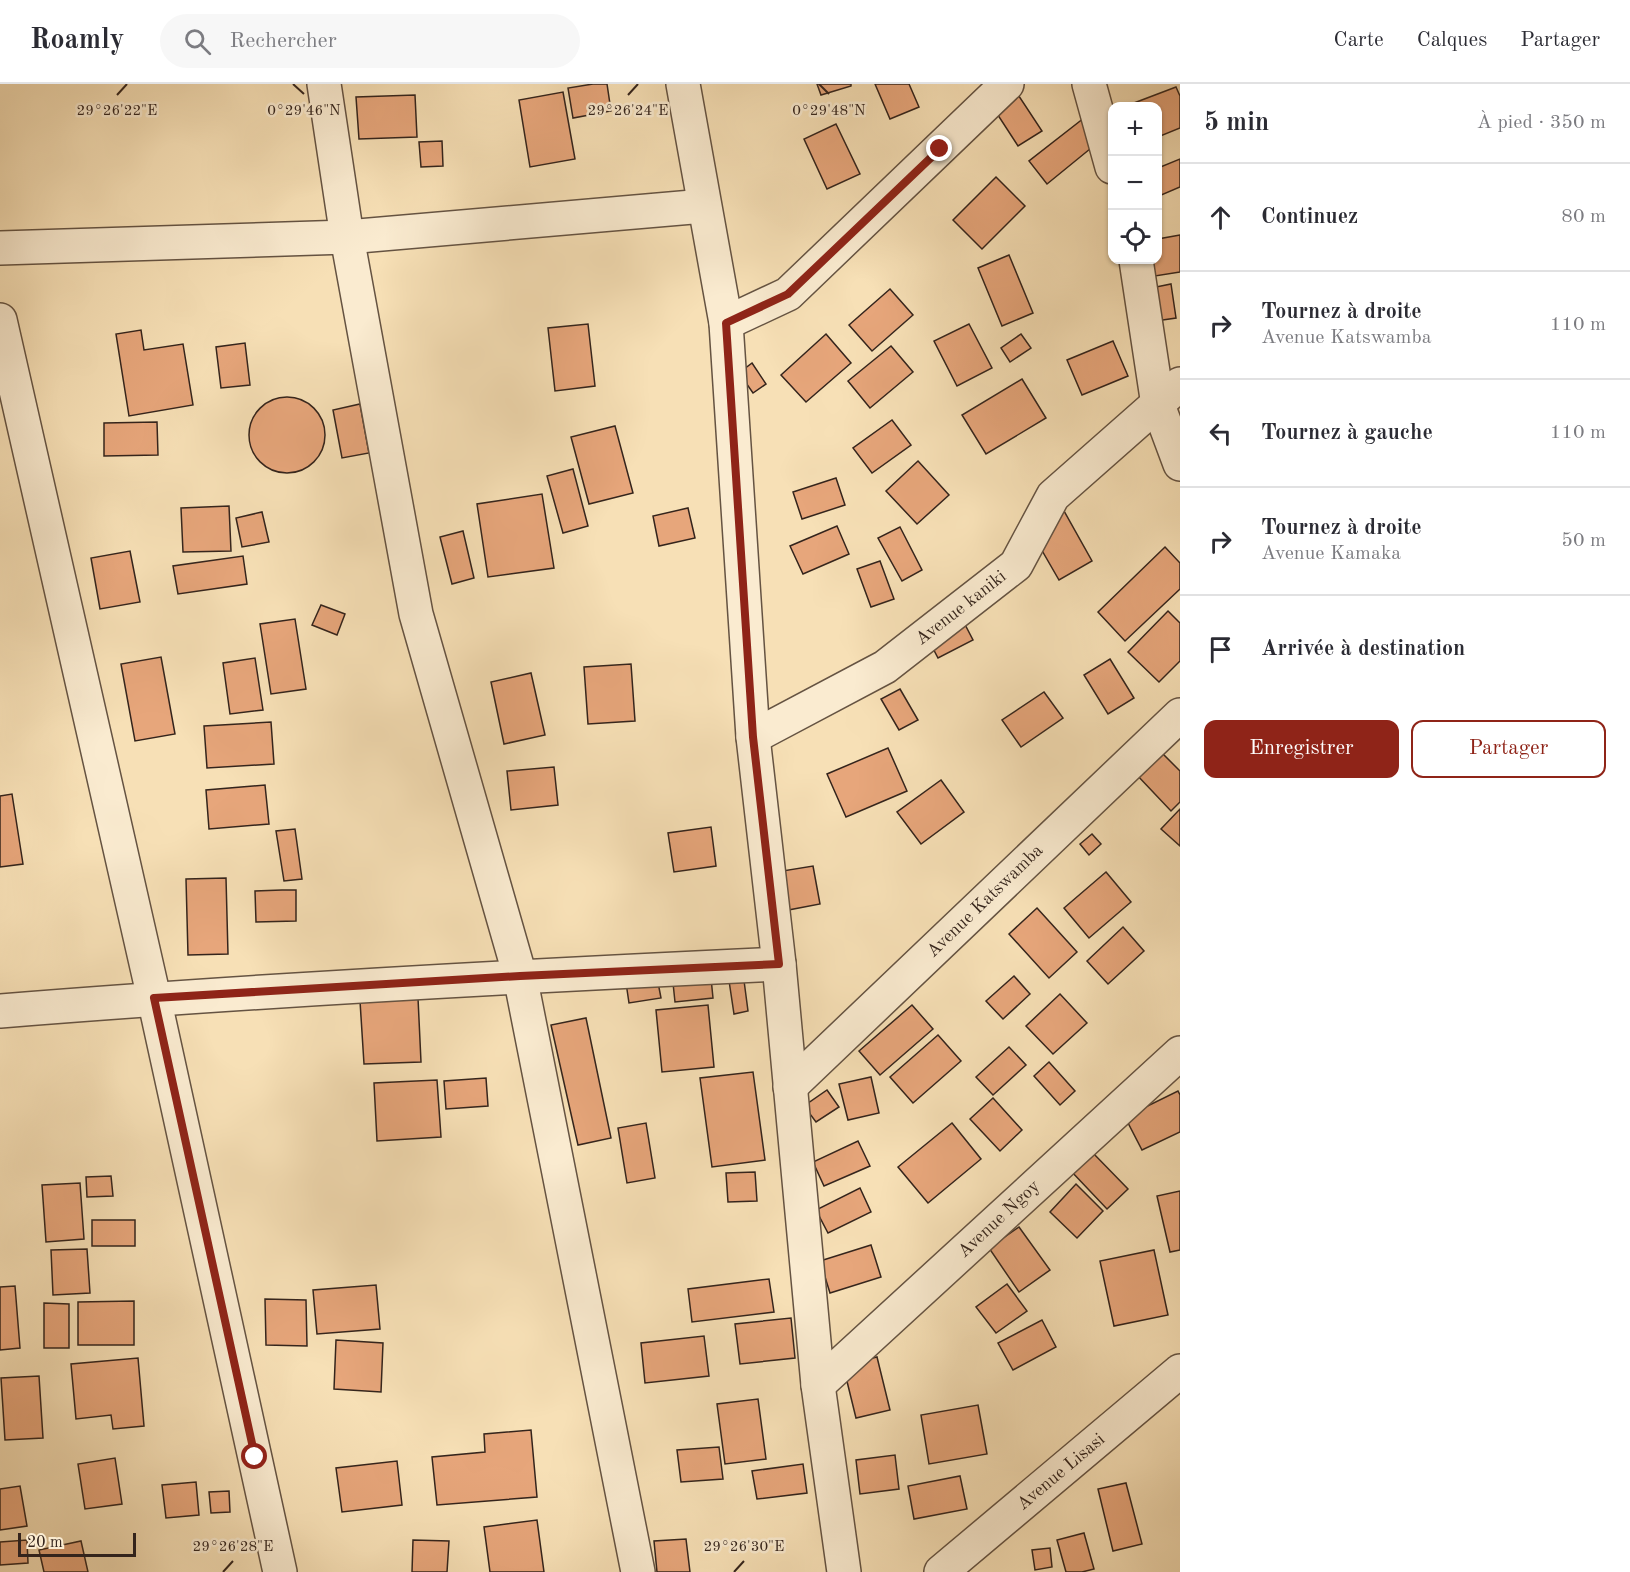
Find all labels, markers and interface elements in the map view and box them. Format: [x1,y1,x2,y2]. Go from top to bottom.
search box [160,14,580,68]
icon: search [181,25,214,58]
text: Roamly [30,27,124,55]
text: Rechercher [229,30,337,52]
text: Carte [1334,30,1384,51]
text: Calques [1417,30,1487,51]
text: Partager [1520,30,1600,51]
map controls [1108,102,1162,264]
button: + [1108,102,1162,156]
text: 29°26'22"E [77,104,157,119]
text: 0°29'46"N [267,104,341,119]
text: 29°26'24"E [588,104,668,119]
text: 0°29'48"N [792,104,866,119]
text: 5 min [1204,110,1269,136]
text: À pied · 350 m [1477,113,1606,133]
route end [926,135,952,161]
button: − [1108,156,1162,210]
icon: ahead [1204,201,1237,234]
text: Continuez [1261,206,1358,228]
text: 80 m [1561,207,1606,227]
button: locate [1108,210,1162,264]
text: Tournez à droite [1261,301,1422,323]
icon: right [1204,309,1237,342]
text: 110 m [1550,315,1606,335]
text: Avenue Katswamba [1261,328,1432,348]
icon: left [1204,417,1237,450]
text: Tournez à gauche [1261,422,1433,444]
text: 110 m [1550,423,1606,443]
text: Tournez à droite [1261,517,1422,539]
icon: right [1204,525,1237,558]
text: 50 m [1561,531,1606,551]
text: Avenue Kamaka [1261,544,1401,564]
street label: Avenue kaniki [912,567,1010,649]
icon: arrive [1204,633,1237,666]
text: Arrivée à destination [1261,638,1465,660]
button: Enregistrer [1204,720,1399,778]
button: Partager [1411,720,1606,778]
street label: Avenue Katswamba [924,841,1047,961]
street label: Avenue Ngoy [955,1177,1044,1261]
street label: Avenue Lisasi [1014,1430,1108,1514]
route start [241,1443,267,1469]
scale bar [18,1530,136,1558]
text: 20 m [27,1535,63,1551]
text: 29°26'28"E [193,1540,273,1555]
text: 29°26'30"E [704,1540,784,1555]

